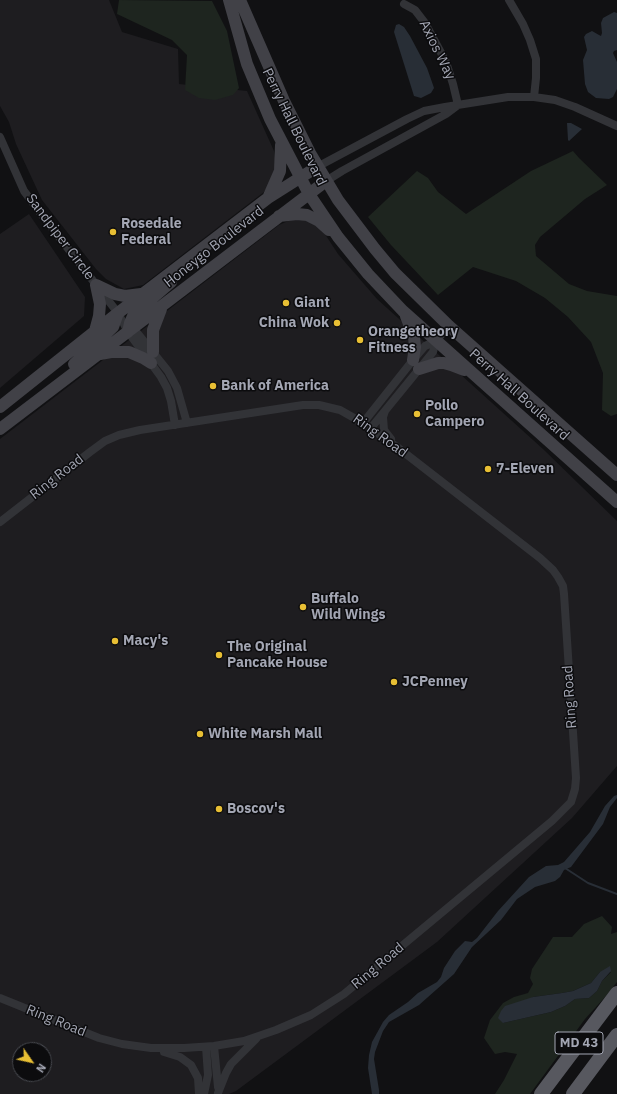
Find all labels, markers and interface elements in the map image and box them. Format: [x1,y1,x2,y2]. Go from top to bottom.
street label: Axios Way [415,17,459,83]
street label: Perry Hall Boulevard [258,66,330,188]
street label: Sandpiper Circle [22,191,98,283]
street label: Honeygo Boulevard [161,203,267,291]
place label: Rosedale Federal [121,216,182,248]
marker: Rosedale Federal [108,227,118,237]
place label: Giant [294,295,330,311]
marker: Giant [281,298,291,308]
place label: China Wok [259,315,329,331]
marker: China Wok [332,318,342,328]
place label: Orangetheory Fitness [368,324,458,356]
marker: Orangetheory Fitness [355,335,365,345]
street label: Perry Hall Boulevard [466,346,572,444]
place label: Bank of America [221,378,329,394]
marker: Bank of America [208,381,218,391]
place label: Pollo Campero [425,398,484,430]
marker: Pollo Campero [412,409,422,419]
street label: Ring Road [349,411,411,461]
street label: Ring Road [27,451,87,503]
place label: 7-Eleven [496,461,554,477]
marker: 7-Eleven [483,464,493,474]
place label: Buffalo Wild Wings [311,591,385,624]
marker: Buffalo Wild Wings [298,602,308,612]
place label: Macy's [123,633,168,649]
marker: Macy's [110,636,120,646]
place label: The Original Pancake House [227,639,328,672]
marker: The Original Pancake House [214,650,224,660]
street label: Ring Road [559,665,581,729]
place label: JCPenney [402,674,468,690]
marker: JCPenney [389,677,399,687]
place label: White Marsh Mall [208,726,322,742]
marker: White Marsh Mall [195,729,205,739]
place label: Boscov's [227,801,285,817]
marker: Boscov's [214,804,224,814]
street label: Ring Road [348,939,408,993]
street label: Ring Road [24,1001,88,1041]
road number: MD 43 [555,1032,603,1054]
north arrow [12,1042,52,1082]
text: N [33,1061,49,1075]

